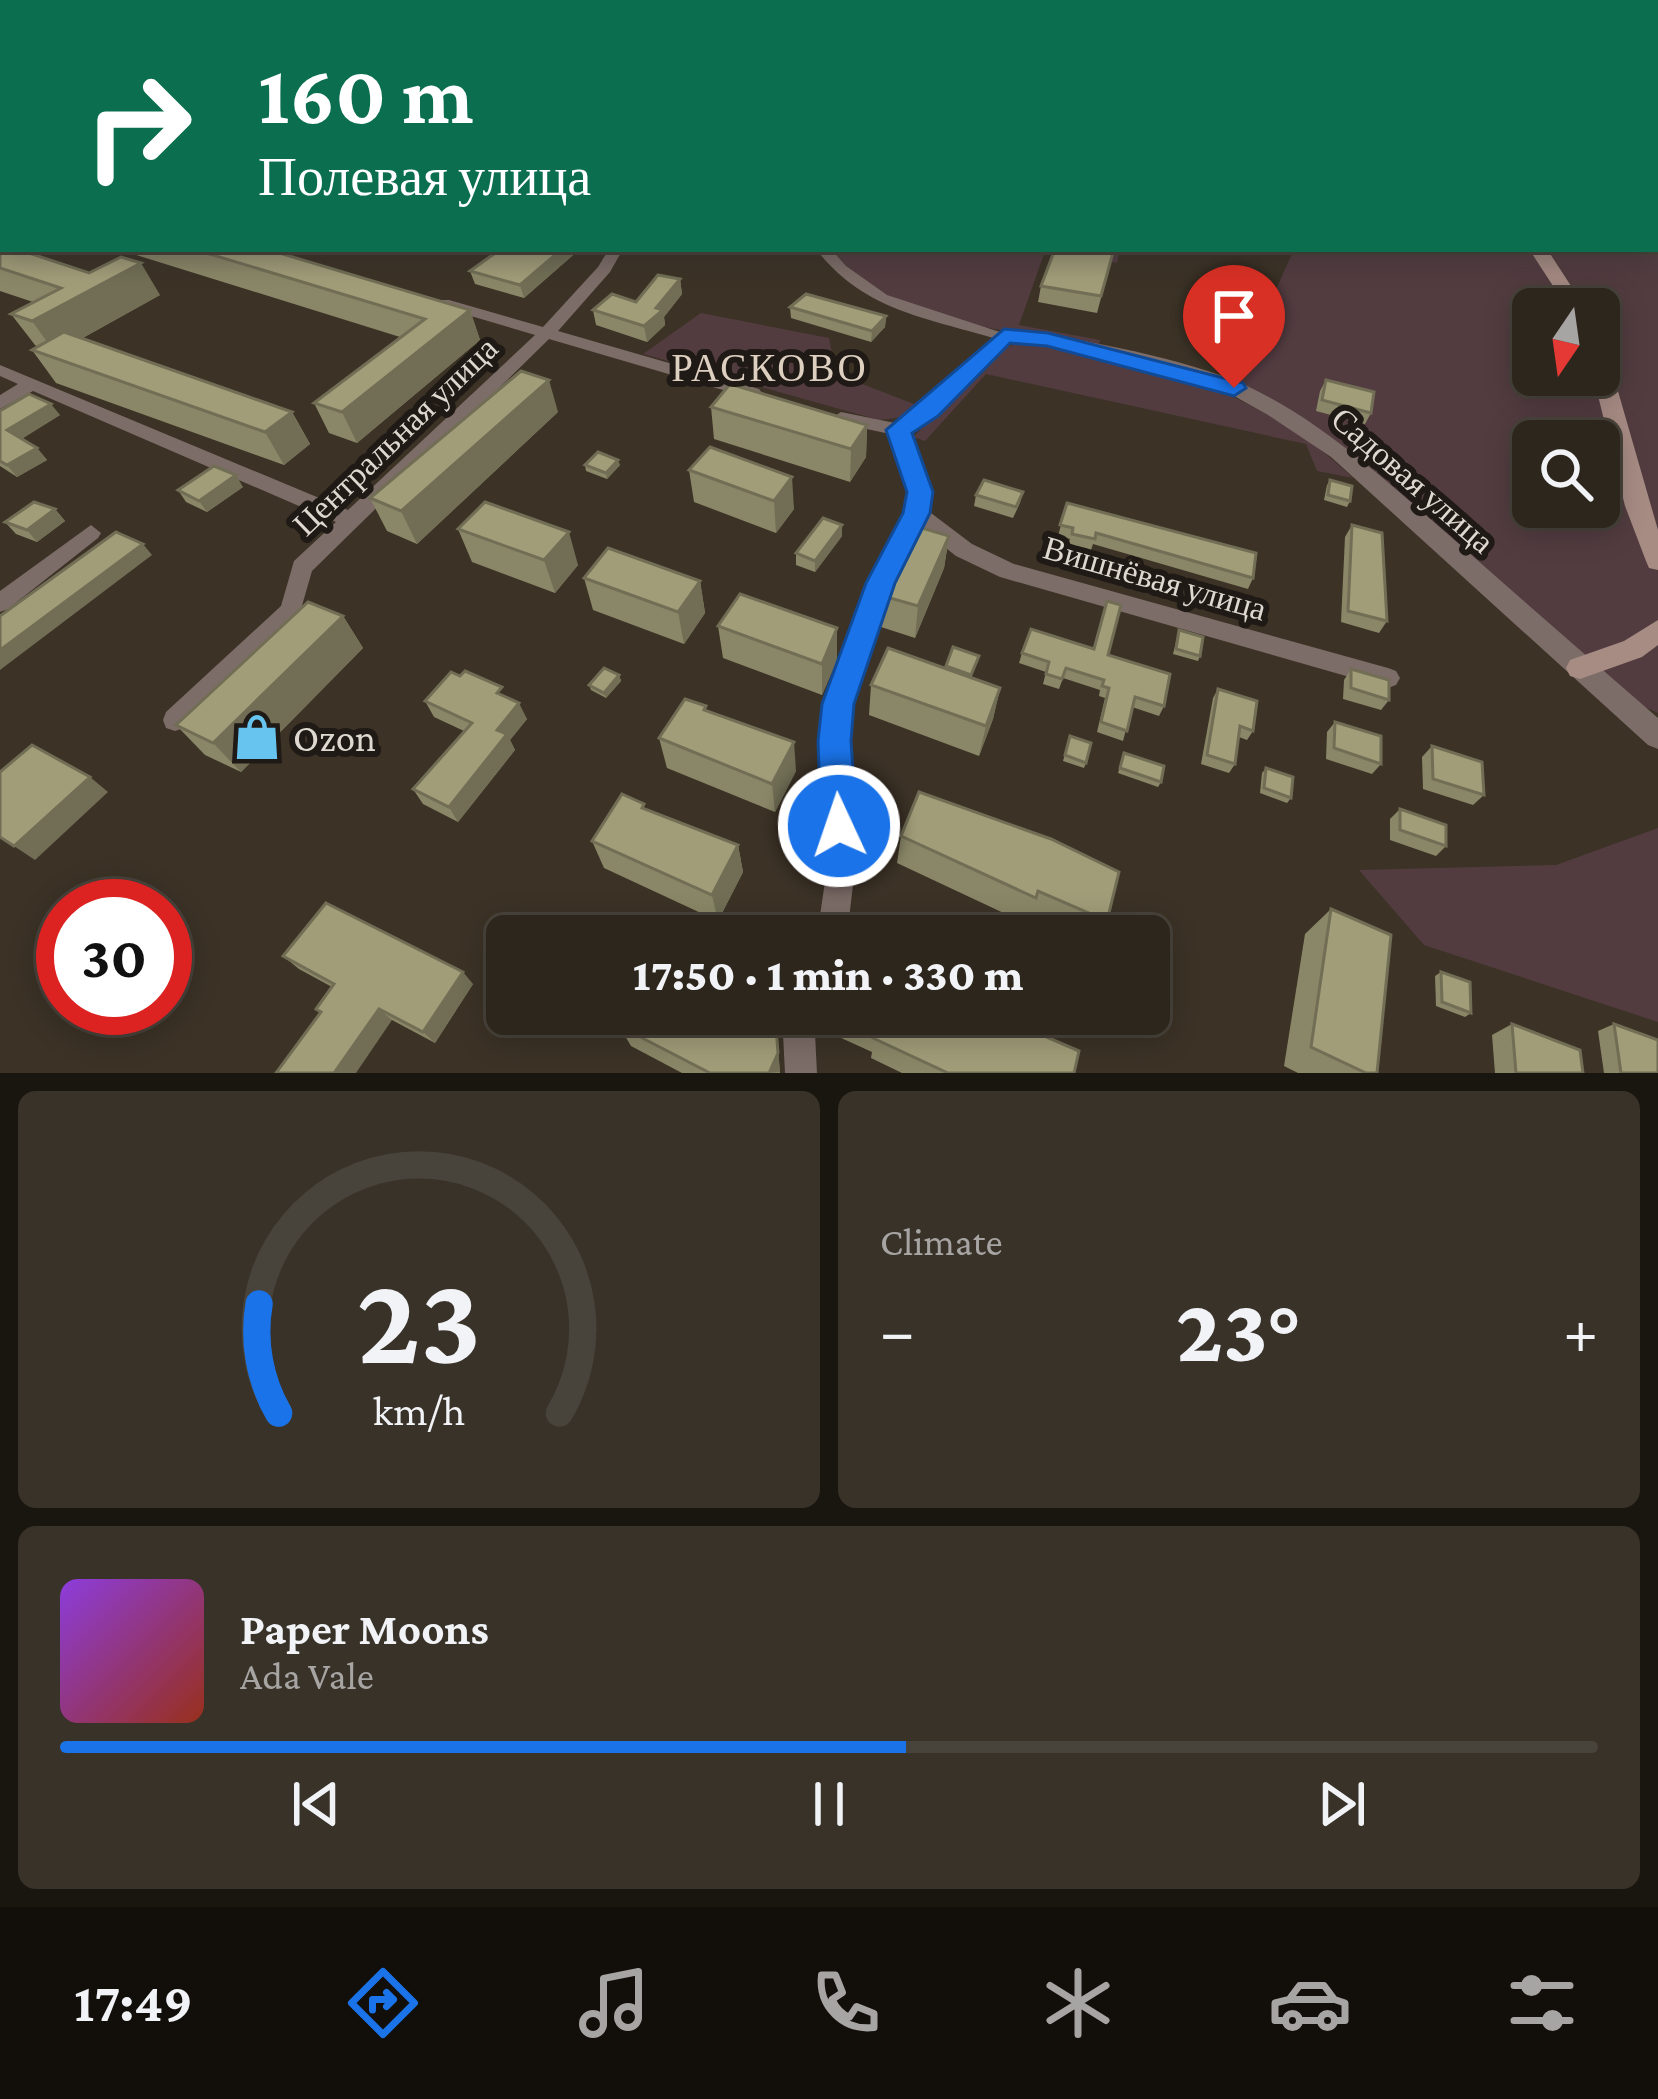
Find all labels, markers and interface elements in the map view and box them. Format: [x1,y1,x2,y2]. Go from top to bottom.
icon: right [60,48,216,204]
text: 160 m [258,48,474,141]
text: Полевая улица [258,147,591,207]
pin [1183,265,1285,388]
icon: arrive [1201,283,1267,349]
north arrow [1512,288,1620,396]
map controls [1512,288,1620,528]
street label: Центральная улица [285,329,505,543]
district label: РАСКОВО [671,346,869,389]
street label: Садовая улица [1324,400,1502,561]
button: search [1512,420,1620,528]
street label: Вишнёвая улица [1039,529,1271,628]
shop icon: Ozon [232,712,282,762]
place label: Ozon [293,716,376,759]
position arrow [776,763,902,889]
speed limit sign: 30 [36,879,192,1035]
text: 17:50 · 1 min · 330 m [633,950,1023,1000]
text: Climate [880,1220,1003,1263]
text: 23 [357,1250,481,1389]
text: 23° [1176,1280,1302,1380]
text: − [880,1294,915,1367]
text: + [1563,1294,1598,1367]
text: km/h [373,1386,465,1433]
text: Paper Moons [240,1604,489,1654]
text: Ada Vale [240,1654,374,1697]
icon: previous [283,1771,349,1837]
icon: pause [796,1771,862,1837]
icon: next [1309,1771,1375,1837]
icon: directions [341,1961,425,2045]
icon: music [572,1961,656,2045]
icon: phone [804,1961,888,2045]
icon: climate [1036,1961,1120,2045]
icon: car [1268,1961,1352,2045]
icon: filters [1500,1961,1584,2045]
text: 17:49 [74,1973,193,2033]

